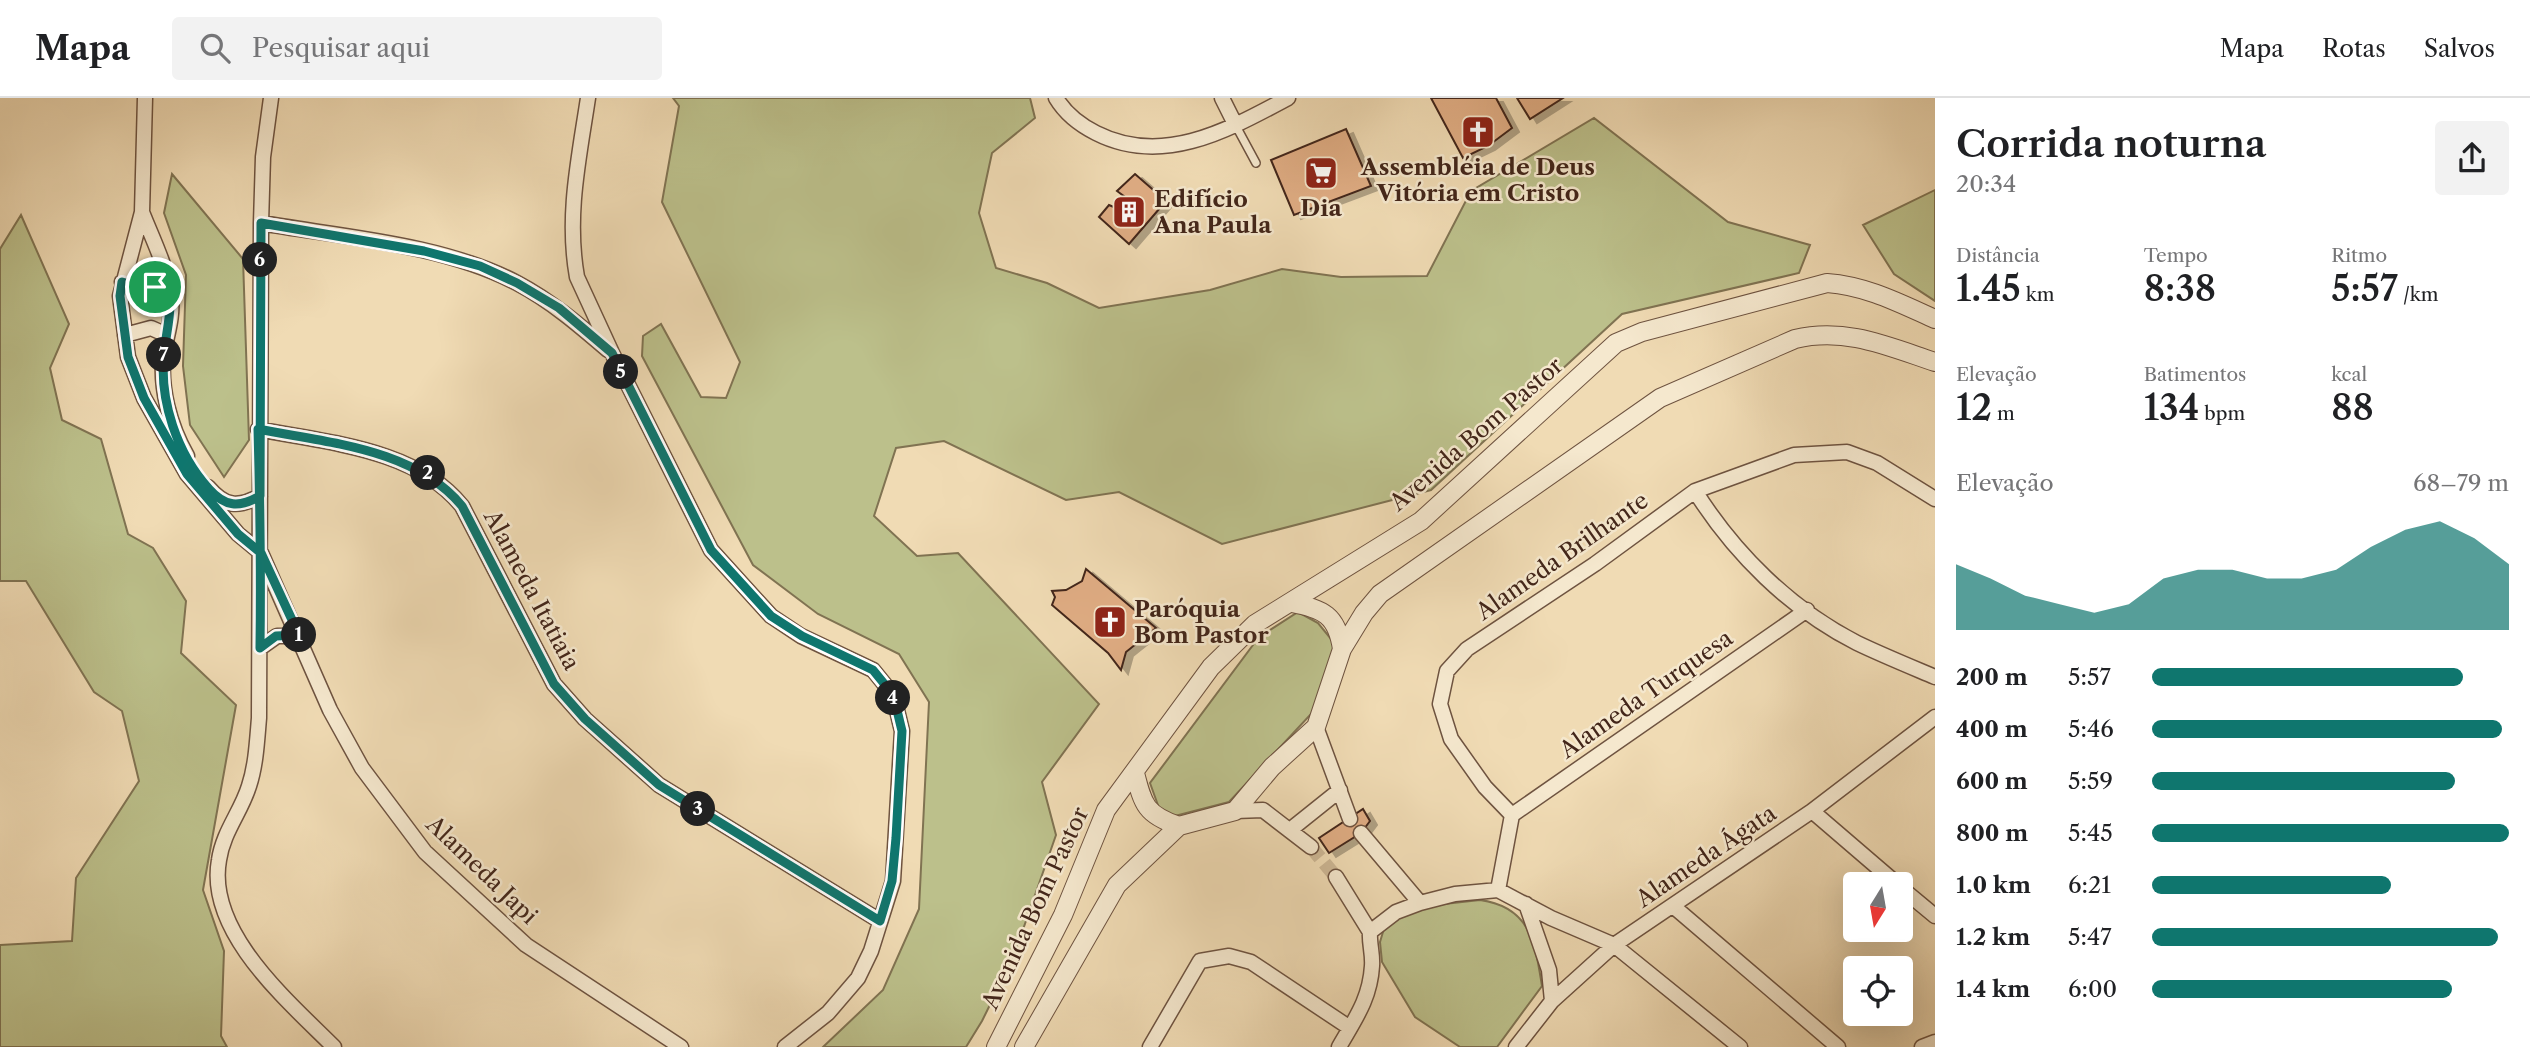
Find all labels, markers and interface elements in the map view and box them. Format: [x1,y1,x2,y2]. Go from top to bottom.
search box [172,17,662,80]
text: Mapa [35,28,130,69]
icon: search [196,29,234,67]
text: Pesquisar aqui [252,32,430,64]
text: Mapa [2220,34,2284,63]
text: Rotas [2322,34,2386,63]
text: Salvos [2424,34,2495,63]
church icon: Assembléia de Deus Vitória em Cristo [1459,113,1497,151]
text: Corrida noturna [1956,120,2266,167]
button: share [2435,121,2509,195]
place label: Assembléia de Deus Vitória em Cristo [1360,153,1595,207]
supermarket icon: Dia [1302,154,1340,192]
text: 20:34 [1956,170,2016,198]
place label: Edifício Ana Paula [1153,185,1272,239]
building icon: Edifício Ana Paula [1110,193,1148,231]
place label: Dia [1300,194,1342,222]
pin: 6 [243,242,278,278]
text: Distância [1956,244,2040,267]
text: Tempo [2144,244,2208,267]
text: Ritmo [2331,244,2387,267]
text: 6 [254,248,265,271]
pin [125,257,185,317]
text: 1.45 [1956,267,2021,310]
text: 8:38 [2144,267,2216,310]
text: 5:57 [2331,267,2398,310]
icon: arrive [136,268,174,306]
text: km [2021,283,2054,306]
text: /km [2398,283,2438,306]
pin: 7 [146,338,182,372]
text: 7 [159,343,168,366]
street label: Avenida Bom Pastor [1383,351,1569,517]
pin: 5 [604,354,638,390]
text: 5 [615,360,626,383]
text: Elevação [1956,363,2037,386]
text: Batimentos [2144,363,2246,386]
text: kcal [2331,363,2367,386]
text: 12 [1956,386,1992,429]
text: 134 [2144,386,2199,429]
text: 88 [2331,386,2374,429]
text: m [1992,402,2015,425]
text: bpm [2199,402,2245,425]
pin: 2 [410,456,446,490]
text: 2 [422,461,433,484]
text: Elevação [1956,469,2054,497]
text: 68–79 m [2413,469,2509,497]
street label: Alameda Brilhante [1470,486,1653,626]
street label: Alameda Itatiaia [478,504,586,676]
place label: Paróquia Bom Pastor [1134,595,1269,649]
church icon: Paróquia Bom Pastor [1091,603,1129,641]
pin: 1 [282,618,316,652]
text: 1 [294,623,303,646]
street label: Alameda Turquesa [1553,623,1739,765]
text: 200 m [1956,663,2028,691]
text: 5:57 [2068,663,2111,691]
pin: 4 [876,680,910,716]
text: 4 [887,686,898,709]
text: 400 m [1956,715,2028,743]
text: 5:46 [2068,715,2114,743]
text: 600 m [1956,767,2028,795]
text: 5:59 [2068,767,2113,795]
pin: 3 [680,792,716,826]
text: 3 [692,797,703,820]
street label: Alameda Ágata [1630,798,1782,914]
street label: Avenida Bom Pastor [975,802,1094,1015]
street label: Alameda Japi [420,809,543,930]
text: 800 m [1956,819,2028,847]
text: 5:45 [2068,819,2113,847]
text: 1.0 km [1956,871,2031,899]
text: 6:21 [2068,871,2111,899]
north arrow [1843,872,1913,942]
map controls [1843,872,1913,1026]
text: 1.2 km [1956,923,2030,951]
text: 5:47 [2068,923,2112,951]
button: locate [1843,956,1913,1026]
text: 1.4 km [1956,975,2030,1003]
text: 6:00 [2068,975,2117,1003]

